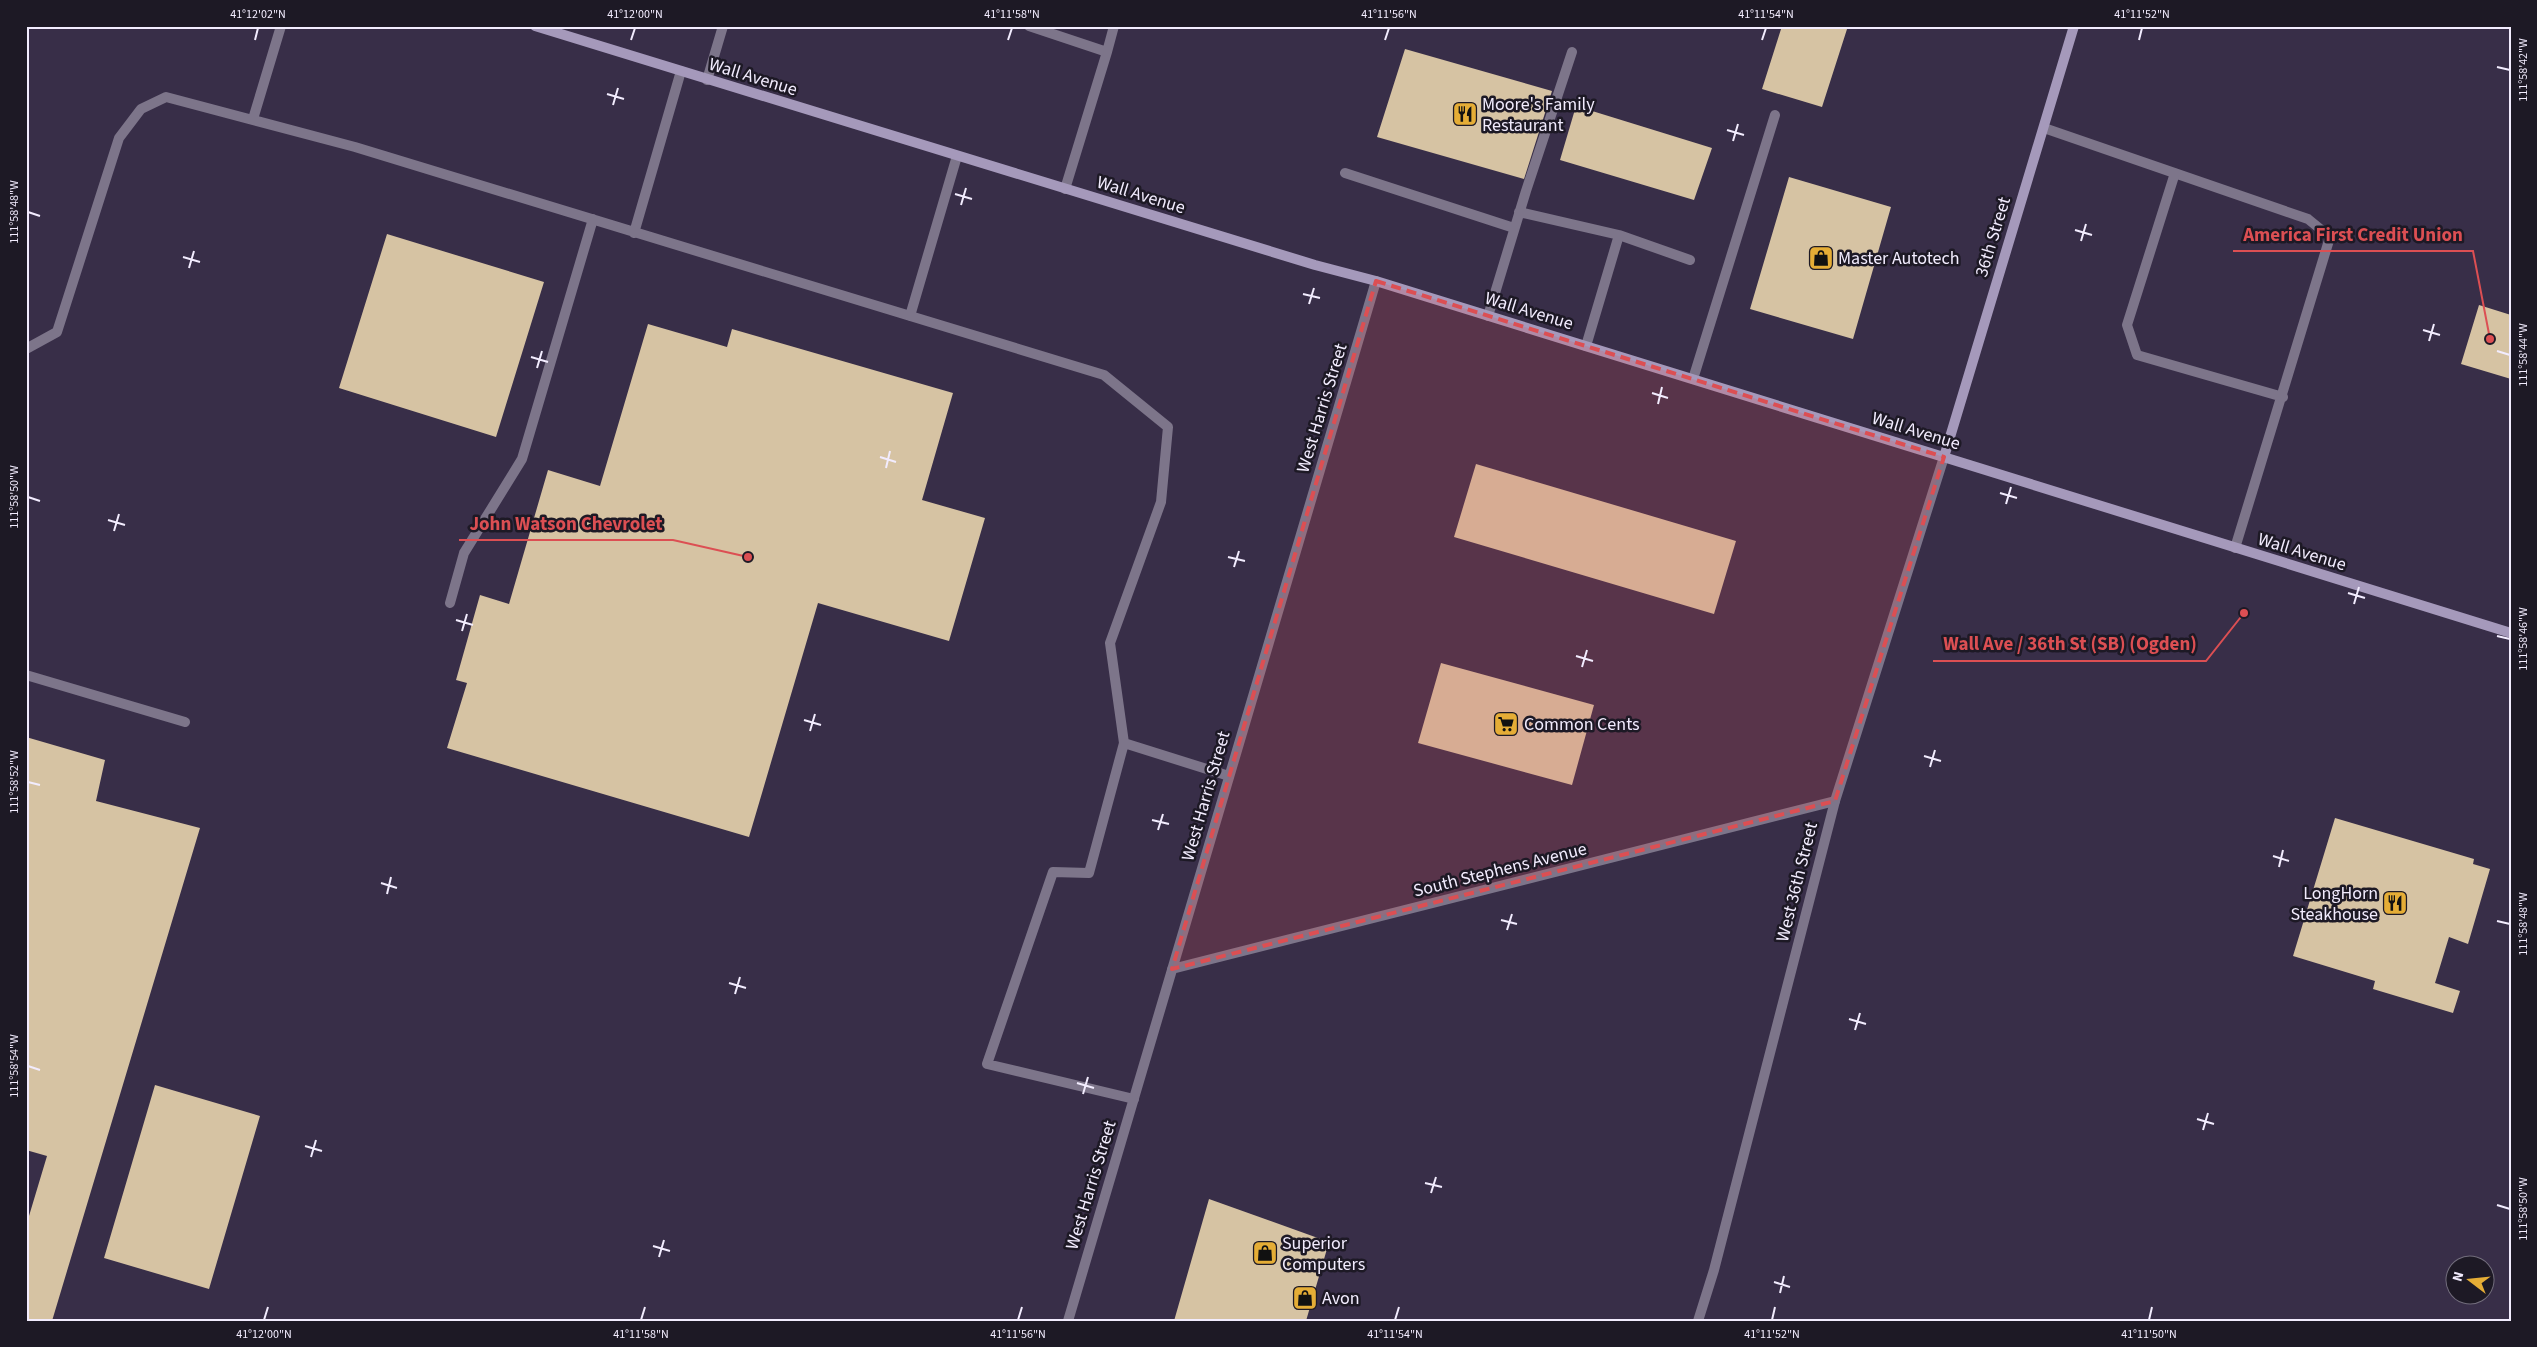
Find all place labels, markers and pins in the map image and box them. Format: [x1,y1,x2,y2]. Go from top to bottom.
place label: Moore's Family Restaurant [1482,92,1595,138]
restaurant icon: Moore's Family Restaurant [1452,101,1478,127]
callout: America First Credit Union [2233,217,2473,251]
shop icon: Master Autotech [1808,245,1834,271]
place label: Master Autotech [1838,246,1959,271]
callout: John Watson Chevrolet [459,506,673,540]
callout: Wall Ave / 36th St (SB) (Ogden) [1933,627,2206,661]
supermarket icon: Common Cents [1493,711,1519,737]
place label: Common Cents [1524,712,1640,737]
place label: LongHorn Steakhouse [2291,881,2378,927]
restaurant icon: LongHorn Steakhouse [2382,890,2408,916]
place label: Superior Computers [1282,1231,1365,1277]
shop icon: Superior Computers [1252,1240,1278,1266]
shop icon: Avon [1292,1285,1318,1311]
place label: Avon [1322,1286,1360,1311]

